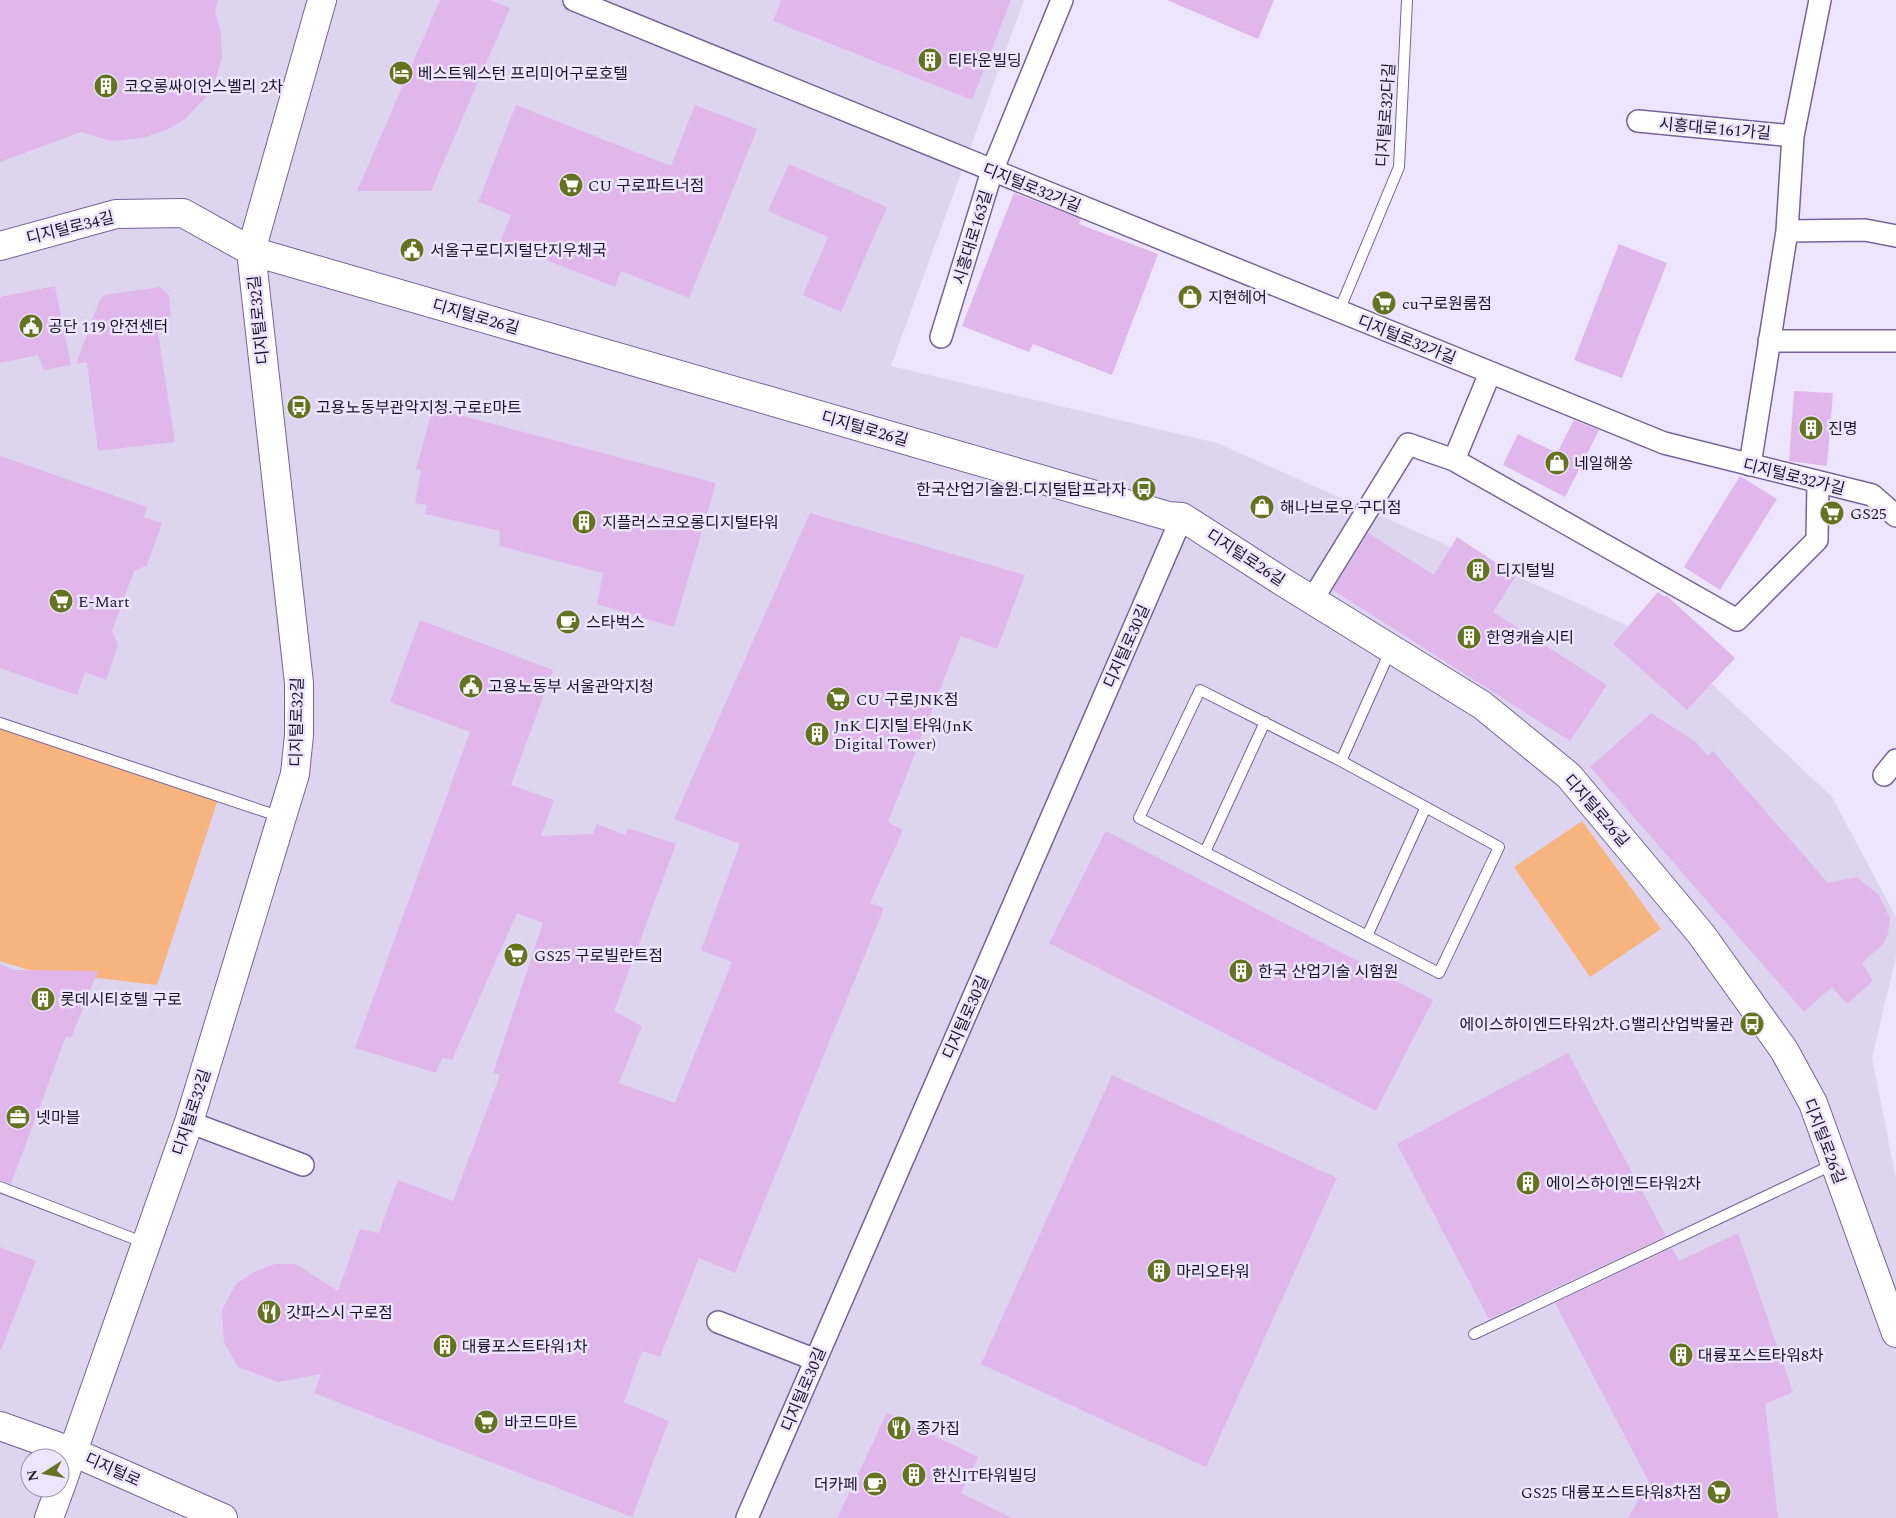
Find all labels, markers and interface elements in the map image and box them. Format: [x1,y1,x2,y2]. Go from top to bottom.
building icon: 티타운빌딩 [917,47,943,73]
place label: 티타운빌딩 [948,49,1022,73]
hotel icon: 베스트웨스턴 프리미어구로호텔 [388,60,414,86]
place label: 베스트웨스턴 프리미어구로호텔 [418,62,628,86]
street label: 디지털로32다길 [1370,62,1402,168]
building icon: 코오롱싸이언스벨리 2차 [93,73,119,99]
place label: 코오롱싸이언스벨리 2차 [124,75,283,99]
street label: 시흥대로161가길 [1658,112,1772,146]
street label: 디지털로32가길 [979,157,1084,219]
supermarket icon: CU 구로파트너점 [558,172,584,198]
place label: CU 구로파트너점 [588,174,705,198]
street label: 시흥대로163길 [947,187,999,287]
street label: 디지털로34길 [24,205,117,250]
public building icon: 서울구로디지털단지우체국 [399,237,425,263]
place label: 서울구로디지털단지우체국 [430,239,607,263]
street label: 디지털로32길 [242,274,276,366]
shop icon: 지현헤어 [1177,284,1203,310]
place label: 지현헤어 [1208,286,1267,310]
supermarket icon: cu구로원룸점 [1371,290,1397,316]
place label: cu구로원룸점 [1402,292,1492,316]
street label: 디지털로26길 [429,293,522,341]
street label: 디지털로32가길 [1354,309,1459,371]
public building icon: 공단 119 안전센터 [18,313,44,339]
place label: 공단 119 안전센터 [48,315,168,339]
bus stop icon: 고용노동부관악지청.구로E마트 [286,394,312,420]
place label: 고용노동부관악지청.구로E마트 [316,396,522,420]
street label: 디지털로26길 [818,405,911,453]
building icon: 진명 [1798,415,1824,441]
place label: 진명 [1828,417,1857,441]
shop icon: 네일해쏭 [1544,450,1570,476]
place label: 네일해쏭 [1574,452,1633,476]
street label: 디지털로32가길 [1740,453,1847,501]
bus stop icon: 한국산업기술원.디지털탑프라자 [1131,476,1157,502]
place label: 한국산업기술원.디지털탑프라자 [916,478,1126,502]
shop icon: 해나브로우 구디점 [1249,494,1275,520]
place label: 해나브로우 구디점 [1280,496,1402,520]
supermarket icon: GS25 [1819,500,1845,526]
place label: GS25 [1850,502,1887,526]
building icon: 지플러스코오롱디지털타워 [571,509,597,535]
place label: 지플러스코오롱디지털타워 [602,511,779,535]
street label: 디지털로26길 [1201,523,1290,592]
building icon: 디지털빌 [1465,557,1491,583]
place label: 디지털빌 [1496,559,1555,583]
supermarket icon: E-Mart [48,588,74,614]
place label: E-Mart [78,590,130,614]
street label: 디지털로30길 [1098,601,1156,692]
cafe icon: 스타벅스 [555,609,581,635]
place label: 스타벅스 [586,611,645,635]
building icon: 한영캐슬시티 [1456,624,1482,650]
place label: 한영캐슬시티 [1486,626,1574,650]
public building icon: 고용노동부 서울관악지청 [458,673,484,699]
place label: 고용노동부 서울관악지청 [488,675,654,699]
street label: 디지털로32길 [284,677,310,767]
supermarket icon: CU 구로JNK점 [825,686,851,712]
place label: CU 구로JNK점 [856,688,959,712]
place label: JnK 디지털 타워(JnK Digital Tower) [834,714,974,756]
building icon: JnK 디지털 타워(JnK Digital Tower) [804,721,830,747]
street label: 디지털로26길 [1558,769,1635,852]
supermarket icon: GS25 구로빌란트점 [503,942,529,968]
place label: GS25 구로빌란트점 [534,944,663,968]
building icon: 한국 산업기술 시험원 [1228,958,1254,984]
place label: 한국 산업기술 시험원 [1258,960,1398,984]
street label: 디지털로30길 [937,972,995,1063]
building icon: 롯데시티호텔 구로 [30,986,56,1012]
place label: 롯데시티호텔 구로 [60,988,182,1012]
bus stop icon: 에이스하이엔드타워2차.G밸리산업박물관 [1739,1011,1765,1037]
place label: 에이스하이엔드타워2차.G밸리산업박물관 [1459,1013,1734,1037]
street label: 디지털로32길 [167,1066,217,1159]
street label: 디지털로26길 [1797,1095,1851,1187]
office icon: 넷마블 [5,1104,31,1130]
place label: 넷마블 [36,1106,80,1130]
building icon: 에이스하이엔드타워2차 [1515,1170,1541,1196]
place label: 에이스하이엔드타워2차 [1546,1172,1701,1196]
building icon: 마리오타워 [1146,1258,1172,1284]
place label: 마리오타워 [1176,1260,1250,1284]
restaurant icon: 갓파스시 구로점 [256,1299,282,1325]
place label: 갓파스시 구로점 [286,1301,393,1325]
building icon: 대륭포스트타워1차 [432,1333,458,1359]
place label: 대륭포스트타워1차 [462,1335,588,1359]
building icon: 대륭포스트타워8차 [1668,1342,1694,1368]
street label: 디지털로30길 [775,1343,832,1435]
place label: 대륭포스트타워8차 [1698,1344,1824,1368]
supermarket icon: 바코드마트 [473,1409,499,1435]
place label: 바코드마트 [504,1411,578,1435]
restaurant icon: 종가집 [886,1415,912,1441]
place label: 종가집 [916,1417,960,1441]
street label: 디지털로 [81,1447,145,1493]
north arrow [20,1448,70,1498]
building icon: 한신IT타워빌딩 [901,1462,927,1488]
place label: 한신IT타워빌딩 [932,1464,1037,1488]
text: N [21,1468,44,1483]
cafe icon: 더카페 [862,1471,888,1497]
place label: 더카페 [814,1473,858,1497]
supermarket icon: GS25 대륭포스트타워8차점 [1706,1479,1732,1505]
place label: GS25 대륭포스트타워8차점 [1521,1481,1702,1505]

